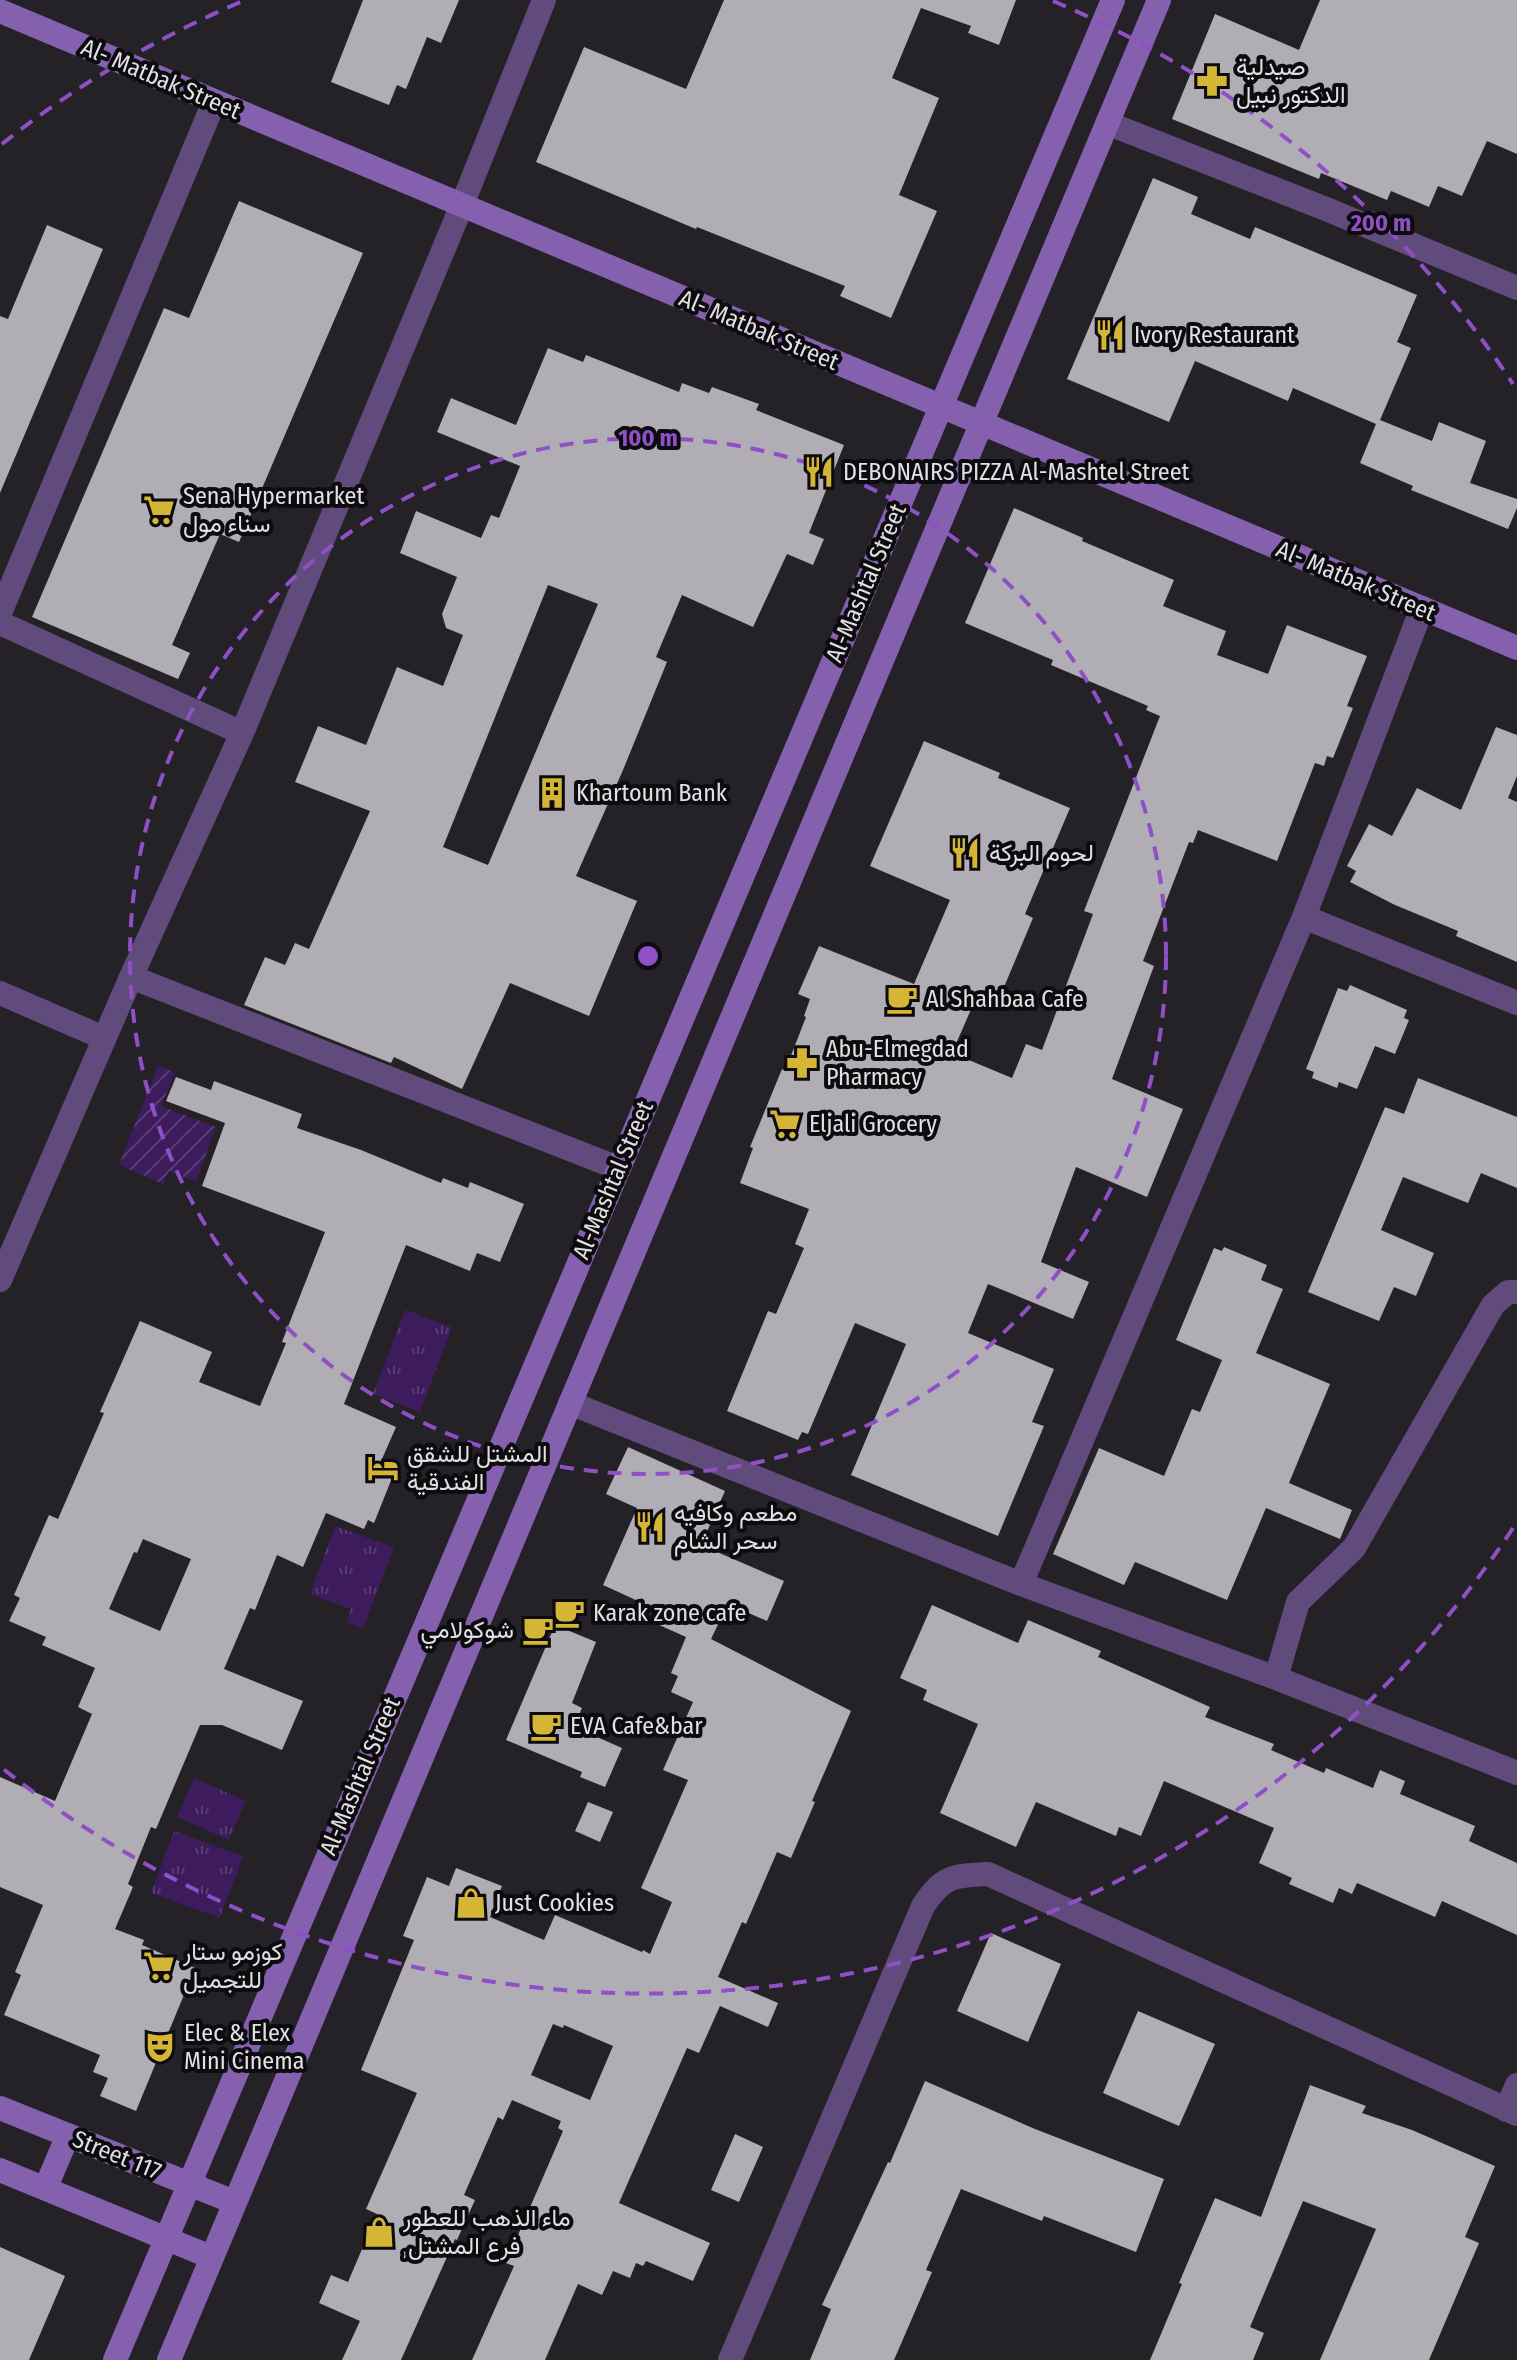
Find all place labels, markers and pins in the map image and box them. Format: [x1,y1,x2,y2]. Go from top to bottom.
place label: صيدلية الدكتور نبيل [1236,53,1346,110]
pharmacy icon: صيدلية الدكتور نبيل [1195,64,1229,98]
restaurant icon: Ivory Restaurant [1093,318,1127,352]
place label: Ivory Restaurant [1134,321,1295,349]
restaurant icon: DEBONAIRS PIZZA Al-Mashtel Street [802,455,836,489]
place label: DEBONAIRS PIZZA Al-Mashtel Street [843,458,1190,486]
place label: Sena Hypermarket سناء مول [183,482,364,539]
supermarket icon: Sena Hypermarket سناء مول [142,493,176,527]
building icon: Khartoum Bank [535,776,569,810]
place label: Khartoum Bank [576,779,728,807]
restaurant icon: لحوم البركة [948,836,982,870]
place label: لحوم البركة [989,839,1094,869]
centre of rings [634,942,662,970]
cafe icon: Al Shahbaa Cafe [885,982,919,1016]
place label: Al Shahbaa Cafe [926,985,1084,1013]
place label: Abu-Elmegdad Pharmacy [826,1035,969,1091]
pharmacy icon: Abu-Elmegdad Pharmacy [785,1046,819,1080]
supermarket icon: Eljali Grocery [768,1107,802,1141]
place label: Eljali Grocery [809,1110,937,1138]
place label: المشتل للشقق الفندقية [407,1440,548,1496]
hotel icon: المشتل للشقق الفندقية [366,1451,400,1485]
place label: مطعم وكافيه سحر الشام [674,1499,797,1557]
restaurant icon: مطعم وكافيه سحر الشام [633,1510,667,1544]
cafe icon: Karak zone cafe [552,1596,586,1630]
place label: Karak zone cafe [593,1599,746,1627]
cafe icon: شوكولامي [521,1613,555,1647]
place label: شوكولامي [421,1616,514,1649]
cafe icon: EVA Cafe&bar [529,1709,563,1743]
place label: EVA Cafe&bar [570,1712,703,1740]
shop icon: Just Cookies [454,1886,488,1920]
place label: Just Cookies [495,1889,614,1917]
place label: كوزمو ستار للتجميل [182,1938,282,1994]
supermarket icon: كوزمو ستار للتجميل [142,1949,176,1983]
place label: Elec & Elex Mini Cinema [184,2019,304,2075]
theatre icon: Elec & Elex Mini Cinema [143,2030,177,2064]
place label: ماء الذهب للعطور ,فرع المشتل [402,2204,571,2262]
shop icon: ماء الذهب للعطور ,فرع المشتل [362,2215,396,2249]

